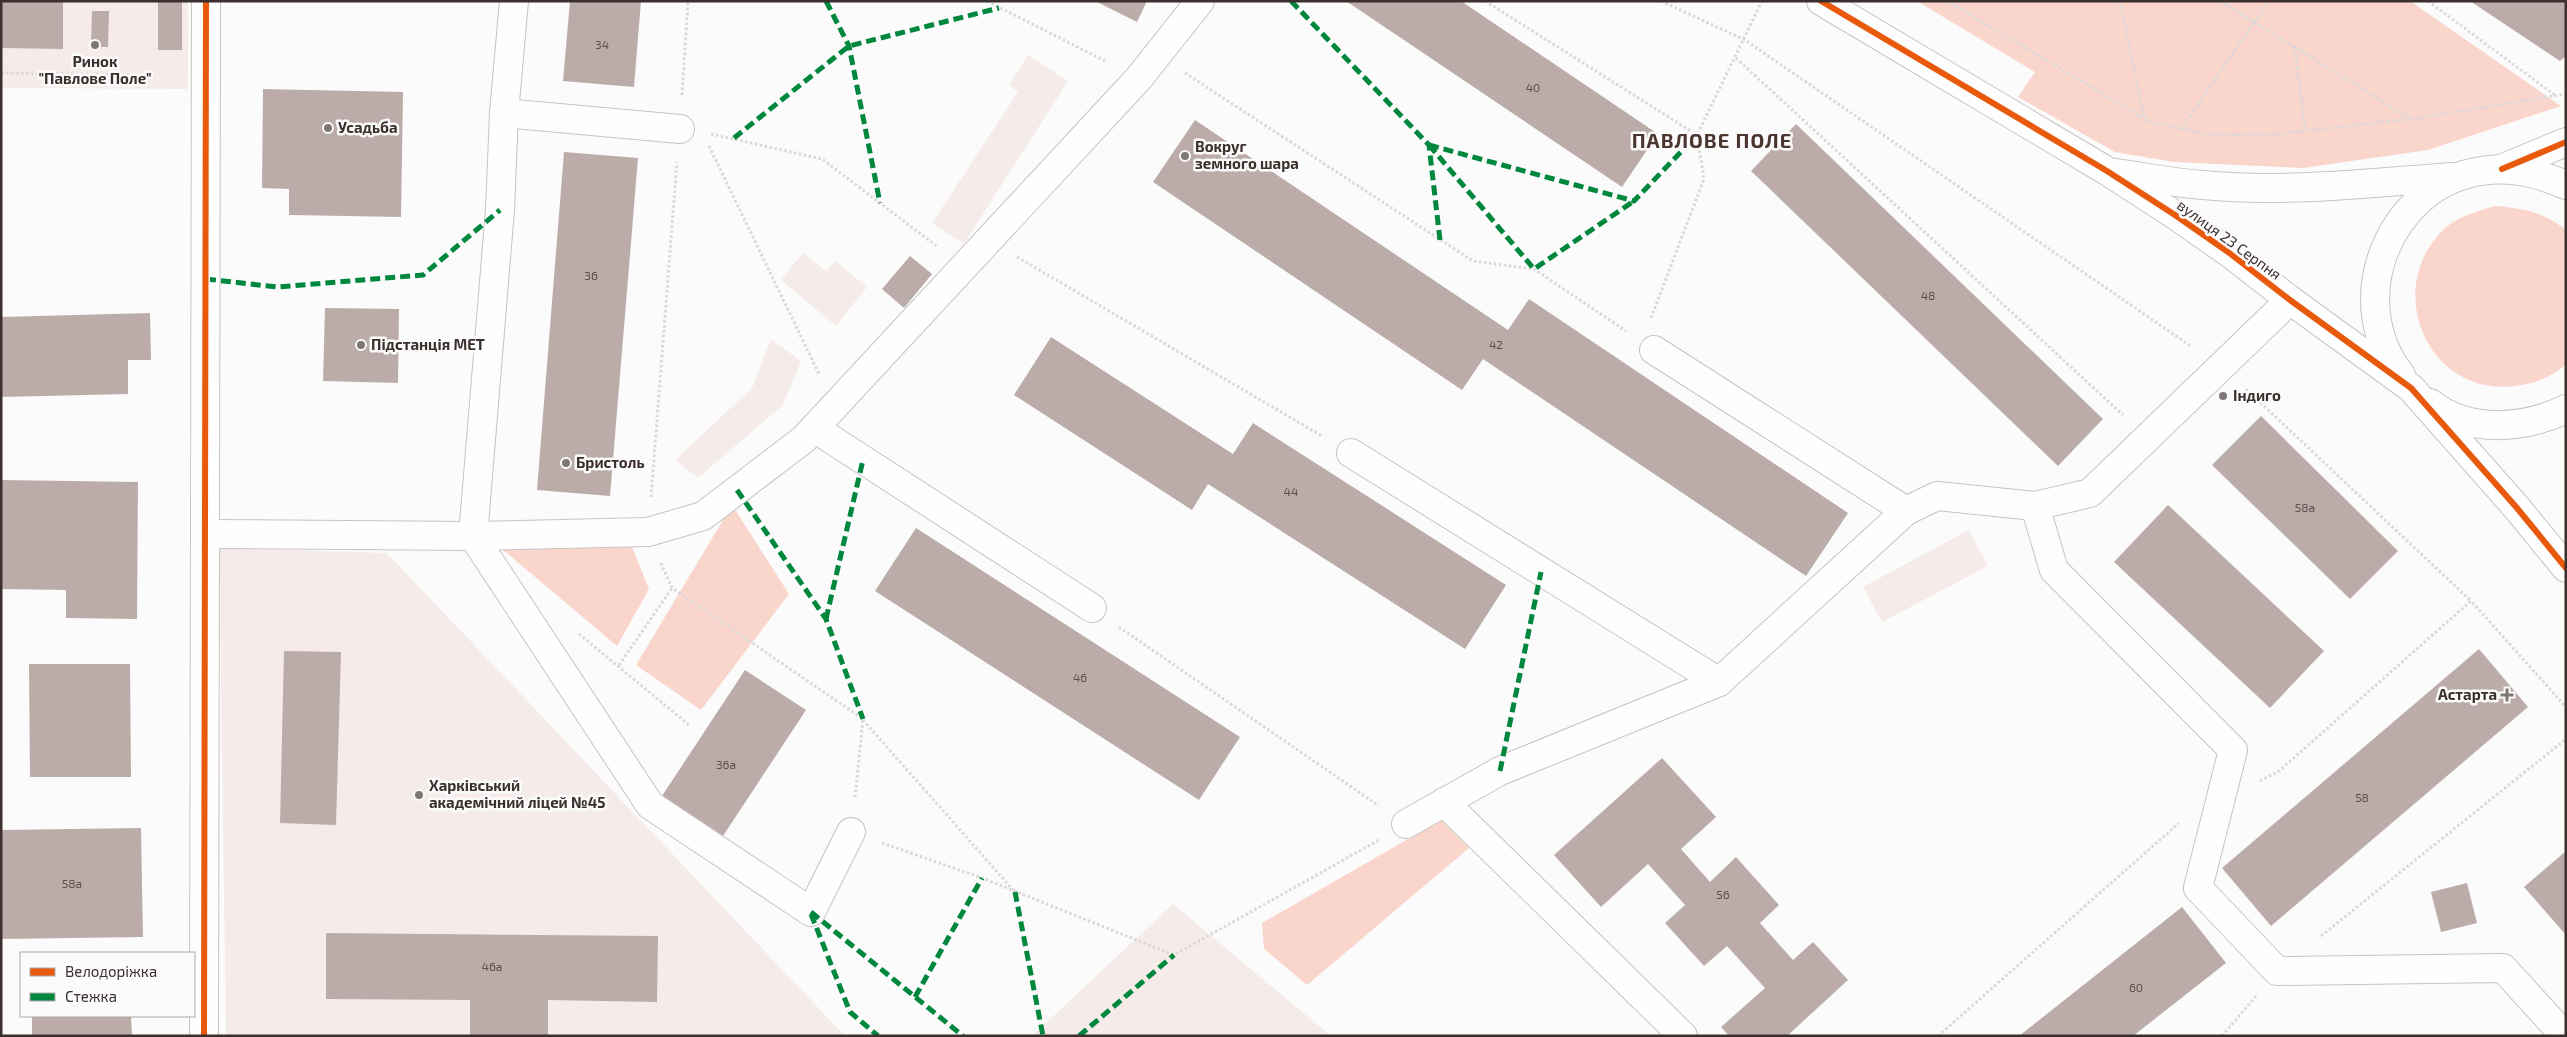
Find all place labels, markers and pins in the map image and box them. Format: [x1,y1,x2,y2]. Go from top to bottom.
marker: Ринок "Павлове Поле" [89,39,101,51]
place label: Ринок "Павлове Поле" [38,52,152,87]
place label: Усадьба [338,118,398,136]
marker: Усадьба [322,122,334,134]
place label: Вокруг земного шара [1195,137,1299,172]
marker: Вокруг земного шара [1179,150,1191,162]
place label: Підстанція МЕТ [371,335,485,353]
marker: Підстанція МЕТ [355,339,367,351]
place label: Індиго [2233,386,2281,404]
marker: Індиго [2217,390,2229,402]
place label: Бристоль [576,453,645,471]
marker: Бристоль [560,457,572,469]
place label: Астарта [2438,685,2497,703]
marker: Астарта [2501,689,2513,701]
place label: Харківський академічний ліцей №45 [429,776,605,811]
marker: Харківський академічний ліцей №45 [413,789,425,801]

